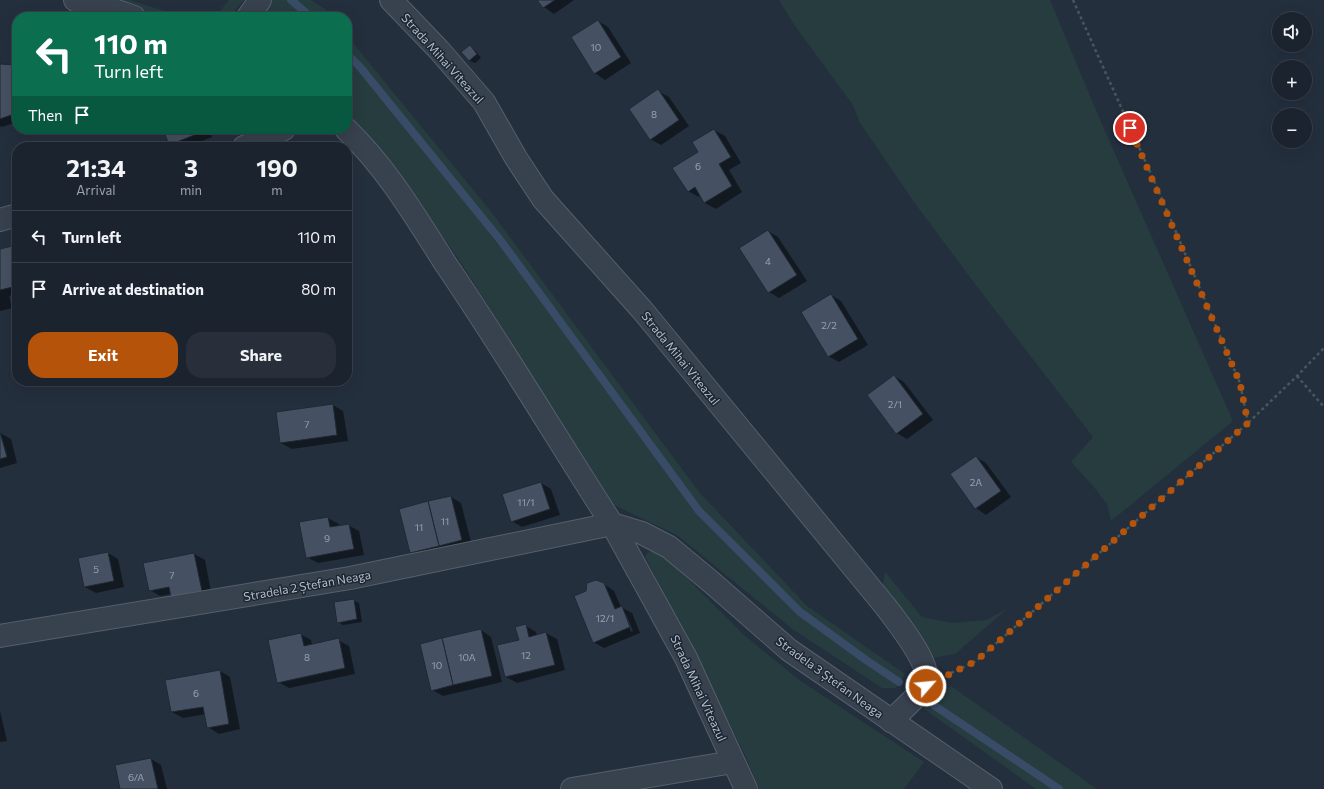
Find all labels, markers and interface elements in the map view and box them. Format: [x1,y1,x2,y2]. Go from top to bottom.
street label: Strada Mihai Viteazul [399,10,487,106]
map controls [1272,12,1312,148]
button: sound [1272,12,1312,52]
text: 110 m [94,26,168,60]
icon: left [28,28,80,80]
house number: 10 [591,41,601,53]
text: Turn left [94,60,163,82]
button: + [1272,60,1312,100]
icon: arrive [71,104,93,126]
text: Then [28,106,63,124]
house number: 8 [651,108,657,120]
button: − [1272,108,1312,148]
pin [1113,111,1147,145]
icon: arrive [1119,117,1141,139]
text: 21:34 [66,153,126,182]
text: 3 [184,153,198,182]
text: 190 [256,153,298,182]
house number: 6 [695,160,701,172]
text: Arrival [76,182,116,198]
text: min [180,182,202,198]
text: m [271,182,283,198]
icon: left [28,226,50,248]
text: Turn left [62,228,121,246]
text: 110 m [297,228,336,246]
house number: 4 [765,255,771,267]
icon: arrive [28,278,50,300]
text: Arrive at destination [62,280,204,298]
text: 80 m [301,280,336,298]
street label: Strada Mihai Viteazul [639,309,723,407]
house number: 2/2 [821,319,837,331]
button: Exit [28,332,178,378]
button: Share [186,332,336,378]
house number: 2/1 [888,398,902,410]
house number: 7 [304,418,310,430]
house number: 2A [970,476,982,488]
house number: 11/1 [517,496,535,508]
house number: 11 [441,515,449,527]
house number: 11 [415,521,423,533]
house number: 9 [324,532,330,544]
house number: 5 [93,563,99,575]
street label: Stradela 2 Ștefan Neaga [242,567,372,604]
house number: 7 [169,569,175,581]
house number: 12/1 [596,612,614,624]
street label: Strada Mihai Viteazul [668,633,730,743]
street label: Stradela 3 Ștefan Neaga [773,633,886,721]
house number: 12 [521,649,531,661]
house number: 8 [304,651,310,663]
house number: 10A [458,651,476,663]
house number: 10 [432,659,442,671]
position arrow [905,665,947,707]
house number: 6 [193,687,199,699]
house number: 6/A [128,771,144,783]

